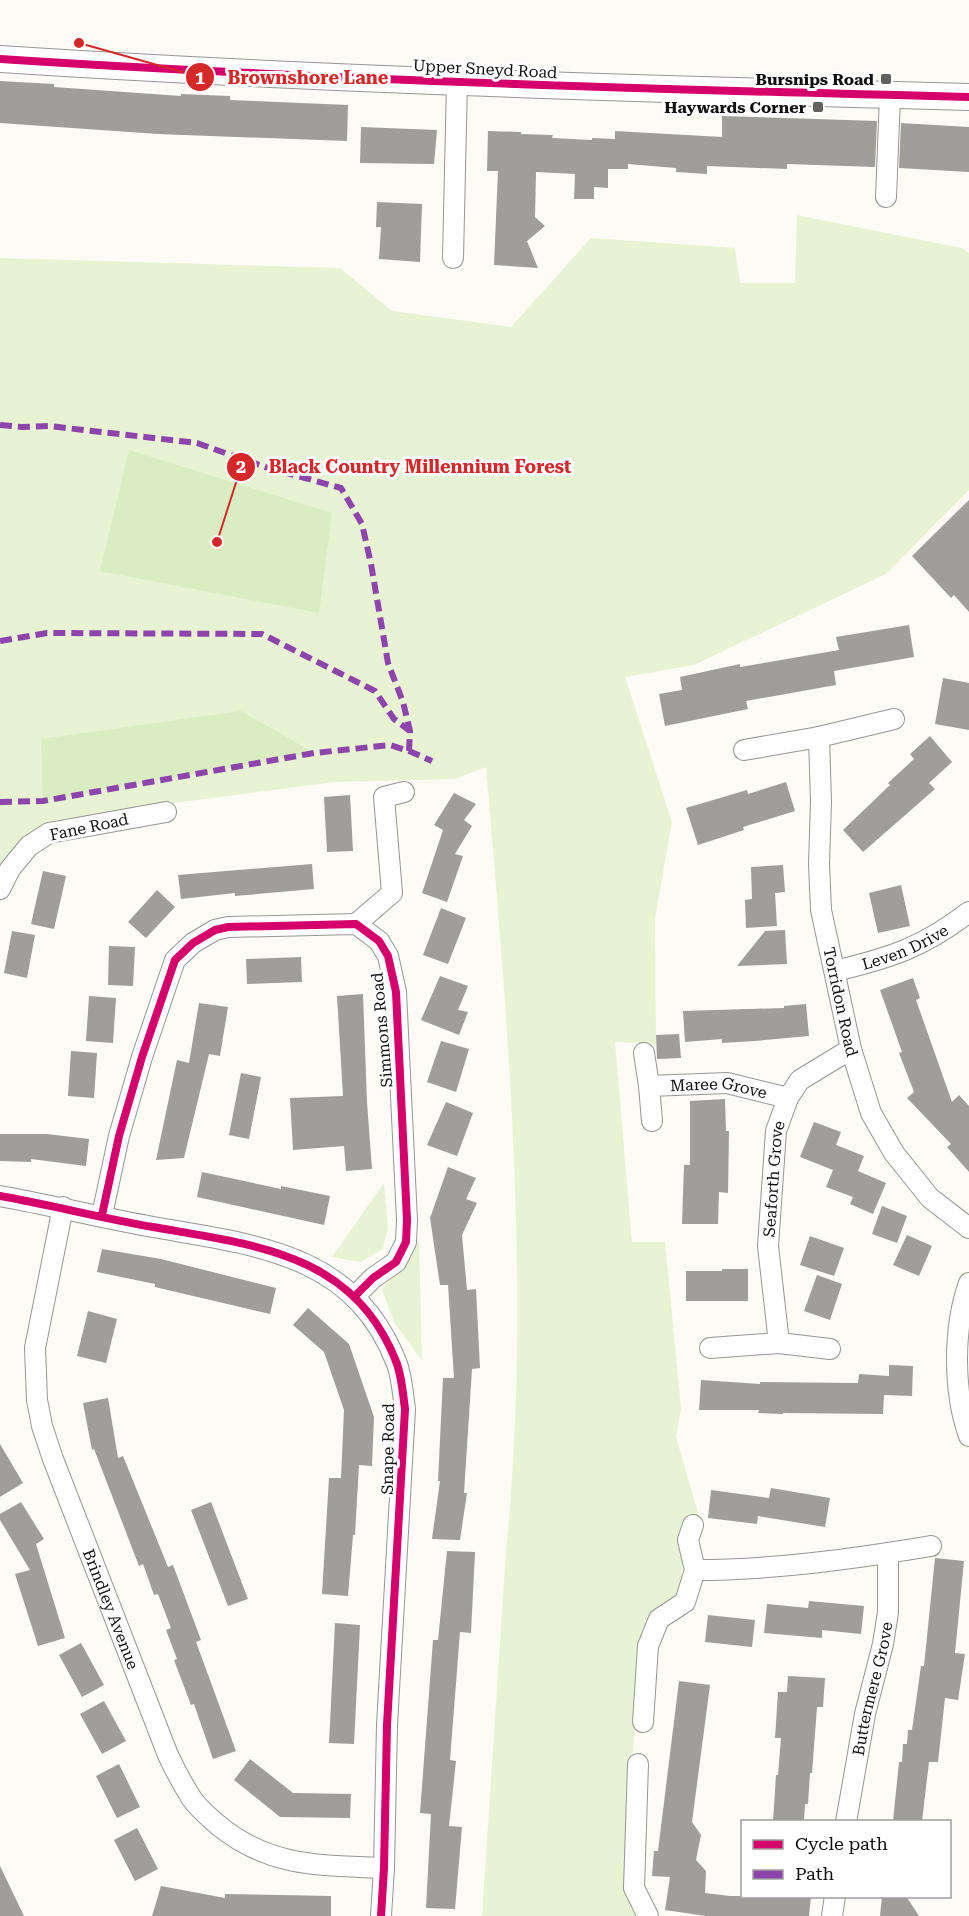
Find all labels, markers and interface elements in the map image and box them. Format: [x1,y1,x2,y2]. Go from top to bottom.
street label: Upper Sneyd Road [412,56,558,82]
callout: Brownshore Lane [185,59,400,95]
text: 1 [195,67,205,88]
text: Brownshore Lane [228,67,389,88]
place label: Bursnips Road [756,70,874,89]
marker: Bursnips Road [879,72,893,86]
place label: Haywards Corner [664,98,806,117]
marker: Haywards Corner [811,100,825,114]
callout: Black Country Millennium Forest [226,449,583,485]
text: 2 [236,456,246,477]
text: Black Country Millennium Forest [269,456,571,477]
street label: Fane Road [48,809,130,845]
street label: Leven Drive [859,920,952,973]
street label: Torridon Road [820,945,862,1059]
street label: Simmons Road [368,972,396,1088]
street label: Maree Grove [670,1073,769,1102]
street label: Seaforth Grove [759,1118,789,1238]
street label: Snape Road [378,1403,398,1495]
street label: Brindley Avenue [79,1546,143,1672]
street label: Buttermere Grove [848,1620,896,1757]
legend [741,1820,951,1898]
text: Cycle path [795,1833,888,1854]
text: Path [795,1863,834,1884]

